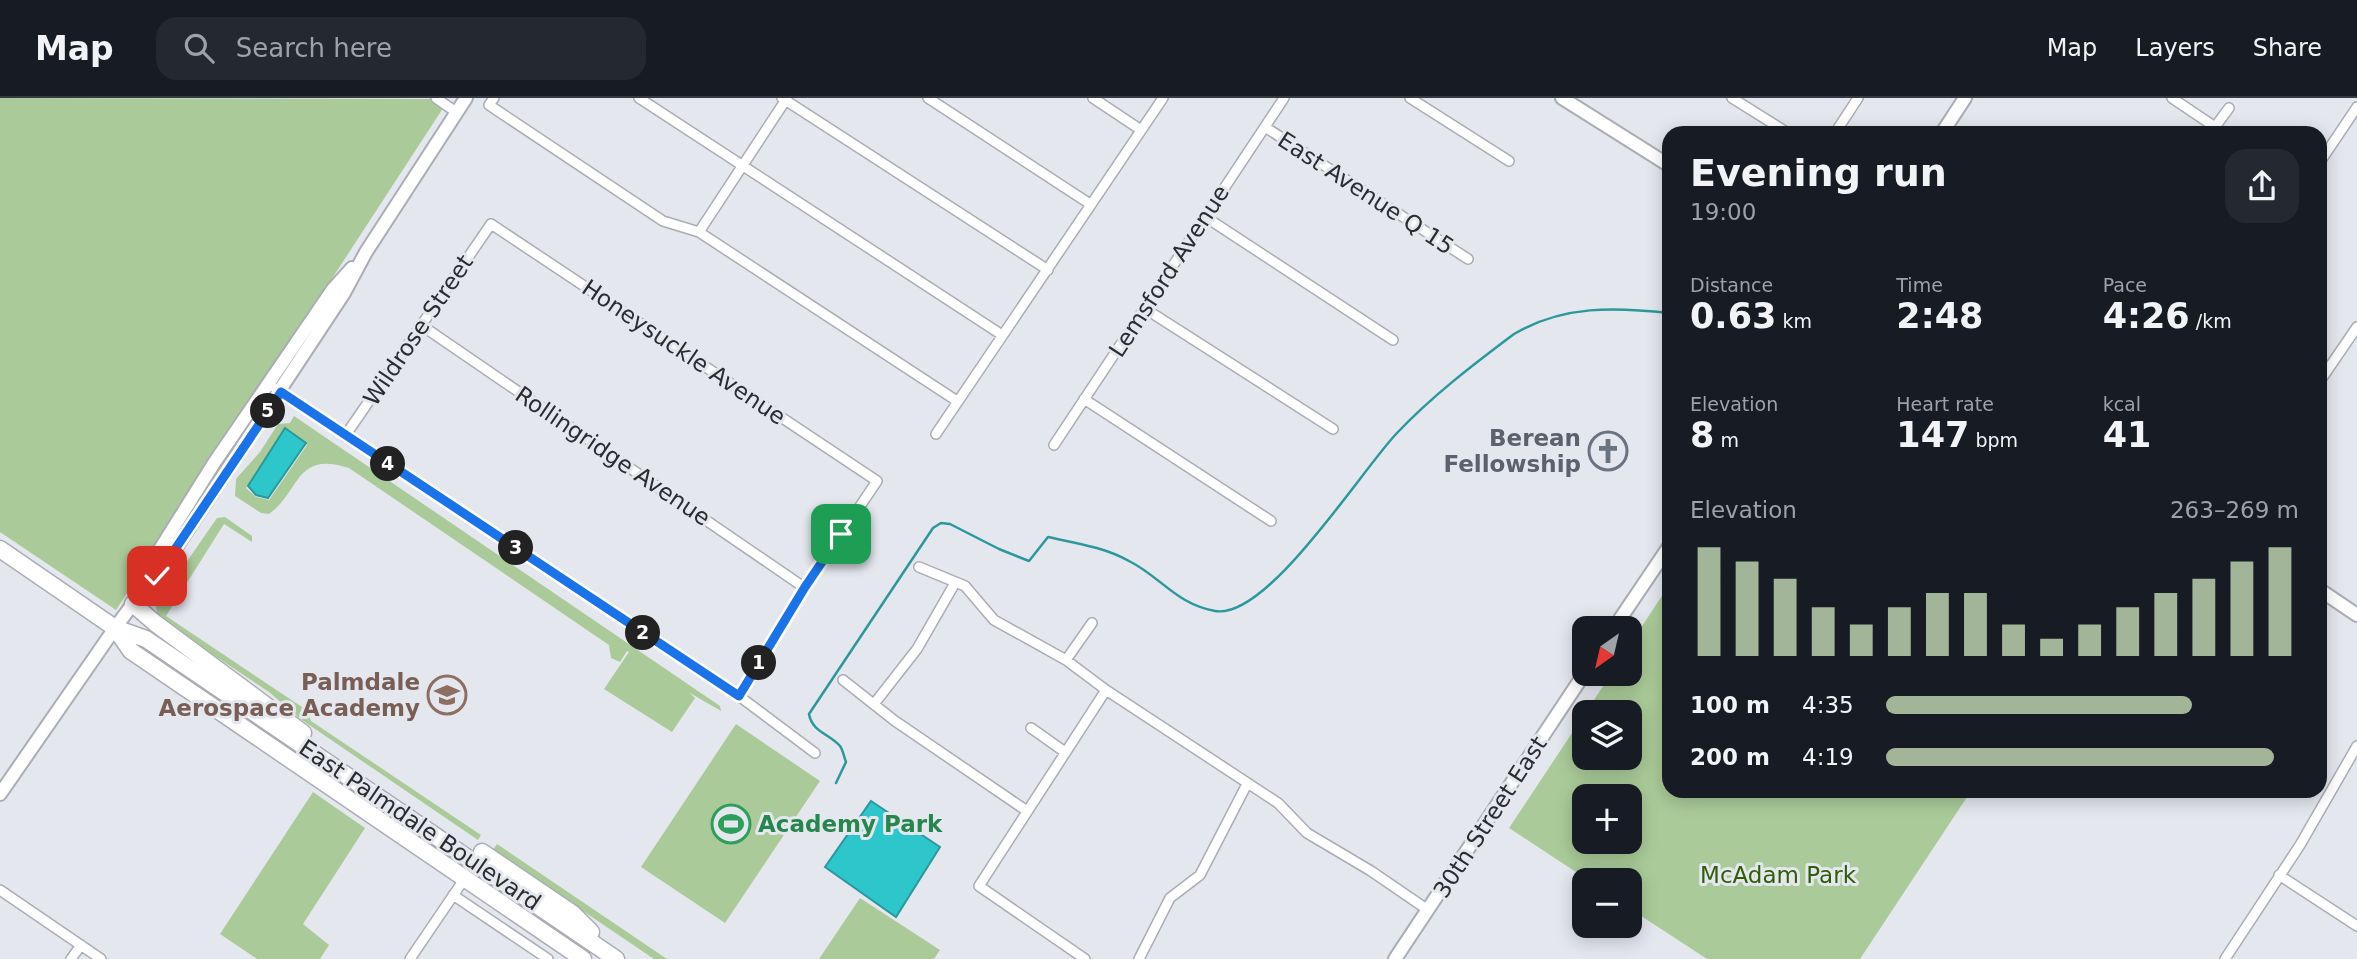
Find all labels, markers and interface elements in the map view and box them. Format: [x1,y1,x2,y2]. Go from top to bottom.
search box [156,17,646,80]
text: Map [35,29,114,68]
icon: search [180,29,218,67]
text: Search here [236,33,392,63]
text: Map [2047,34,2097,62]
text: Layers [2135,34,2215,62]
text: Share [2253,34,2322,62]
street label: East Avenue Q 15 [1273,126,1459,260]
button: share [2225,149,2299,223]
text: Evening run [1690,151,1947,195]
street label: Lemsford Avenue [1104,180,1234,362]
text: 19:00 [1690,199,1756,225]
street label: Wildrose Street [358,250,478,410]
street label: Honeysuckle Avenue [577,274,791,430]
text: Distance [1690,274,1773,296]
text: Time [1896,274,1943,296]
text: Pace [2103,274,2147,296]
text: 0.63 [1690,296,1776,336]
text: 2:48 [1896,296,1983,336]
text: 4:26 [2103,296,2190,336]
text: km [1776,310,1812,332]
text: /km [2190,310,2232,332]
street label: Rollingridge Avenue [511,381,715,531]
text: Elevation [1690,393,1778,415]
text: Heart rate [1896,393,1994,415]
text: kcal [2103,393,2141,415]
pin: 5 [250,394,286,428]
text: 5 [261,399,274,421]
text: 8 [1690,415,1714,455]
text: 147 [1896,415,1969,455]
text: 41 [2103,415,2151,455]
place label: Berean Fellowship [1443,425,1581,477]
text: m [1714,429,1739,451]
text: bpm [1969,429,2018,451]
church icon: Berean Fellowship [1587,430,1629,472]
pin: 4 [370,446,406,482]
text: 4 [381,452,394,474]
text: Elevation [1690,497,1797,523]
text: 263–269 m [2170,497,2299,523]
pin [811,504,871,564]
icon: arrive [822,515,860,553]
pin: 3 [498,531,534,566]
text: 3 [509,536,522,558]
pin [127,546,187,606]
icon: check [138,557,176,595]
pin: 2 [626,616,660,650]
north arrow [1572,616,1642,686]
map controls [1572,616,1642,938]
text: 2 [636,621,649,643]
pin: 1 [742,646,776,680]
text: 1 [752,651,765,673]
place label: Palmdale Aerospace Academy [159,669,420,721]
school or university icon: Palmdale Aerospace Academy [426,674,468,716]
text: 100 m [1690,692,1770,718]
text: 4:35 [1802,692,1854,718]
button: layers [1572,700,1642,770]
street label: 30th Street East [1428,732,1552,902]
street label: East Palmdale Boulevard [294,734,546,916]
text: 200 m [1690,744,1770,770]
text: 4:19 [1802,744,1854,770]
button: + [1572,784,1642,854]
sports icon: Academy Park [710,803,752,845]
place label: Academy Park [758,811,943,837]
park label: McAdam Park [1700,862,1857,888]
button: − [1572,868,1642,938]

